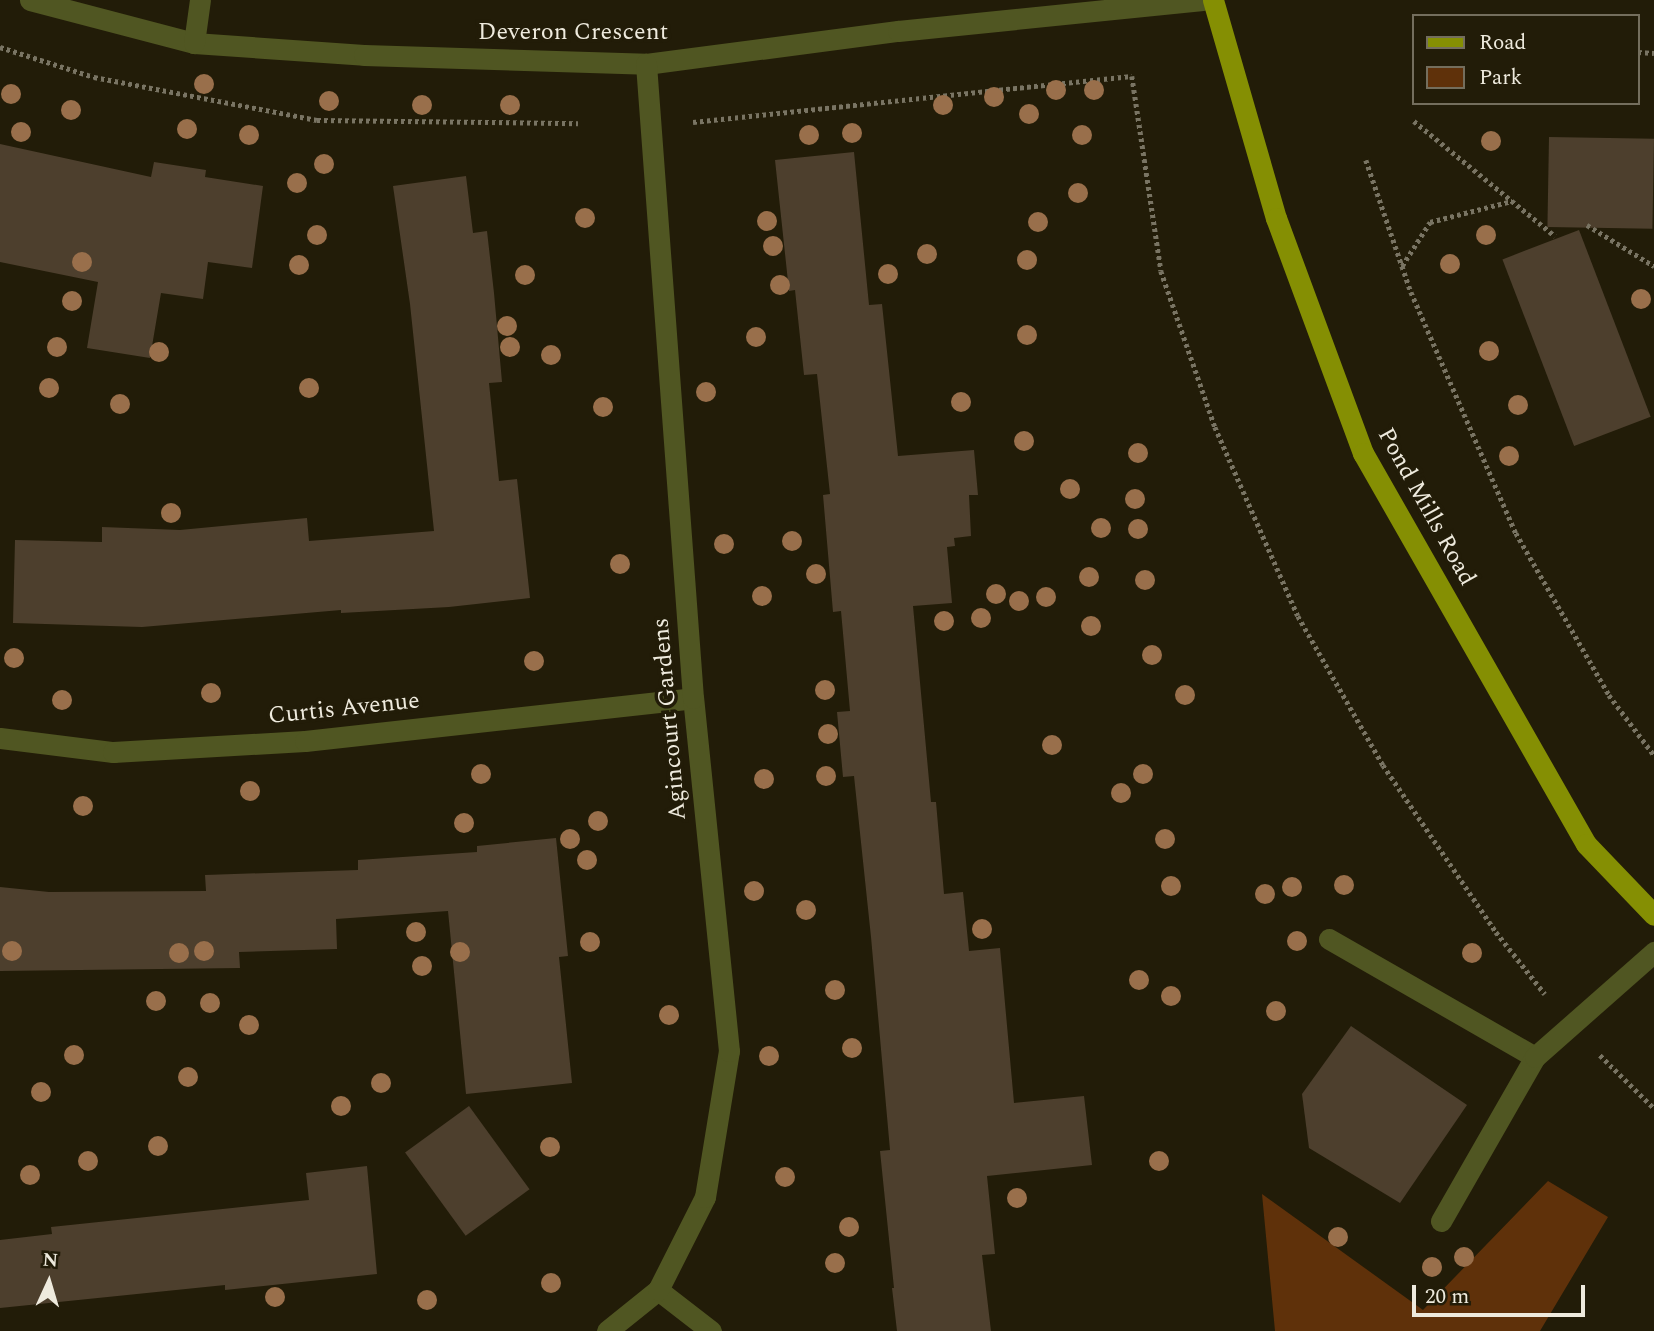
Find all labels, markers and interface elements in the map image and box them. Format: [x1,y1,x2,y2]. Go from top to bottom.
legend [1412,14,1640,105]
street label: Deveron Crescent [478,19,668,47]
text: Road [1479,27,1526,59]
text: Park [1479,62,1522,94]
street label: Pond Mills Road [1371,423,1481,591]
street label: Agincourt Gardens [647,617,693,821]
street label: Curtis Avenue [267,687,421,731]
text: N [42,1246,59,1276]
north arrow [14,1247,84,1317]
scale bar [1416,1272,1589,1316]
text: 20 m [1425,1281,1469,1313]

